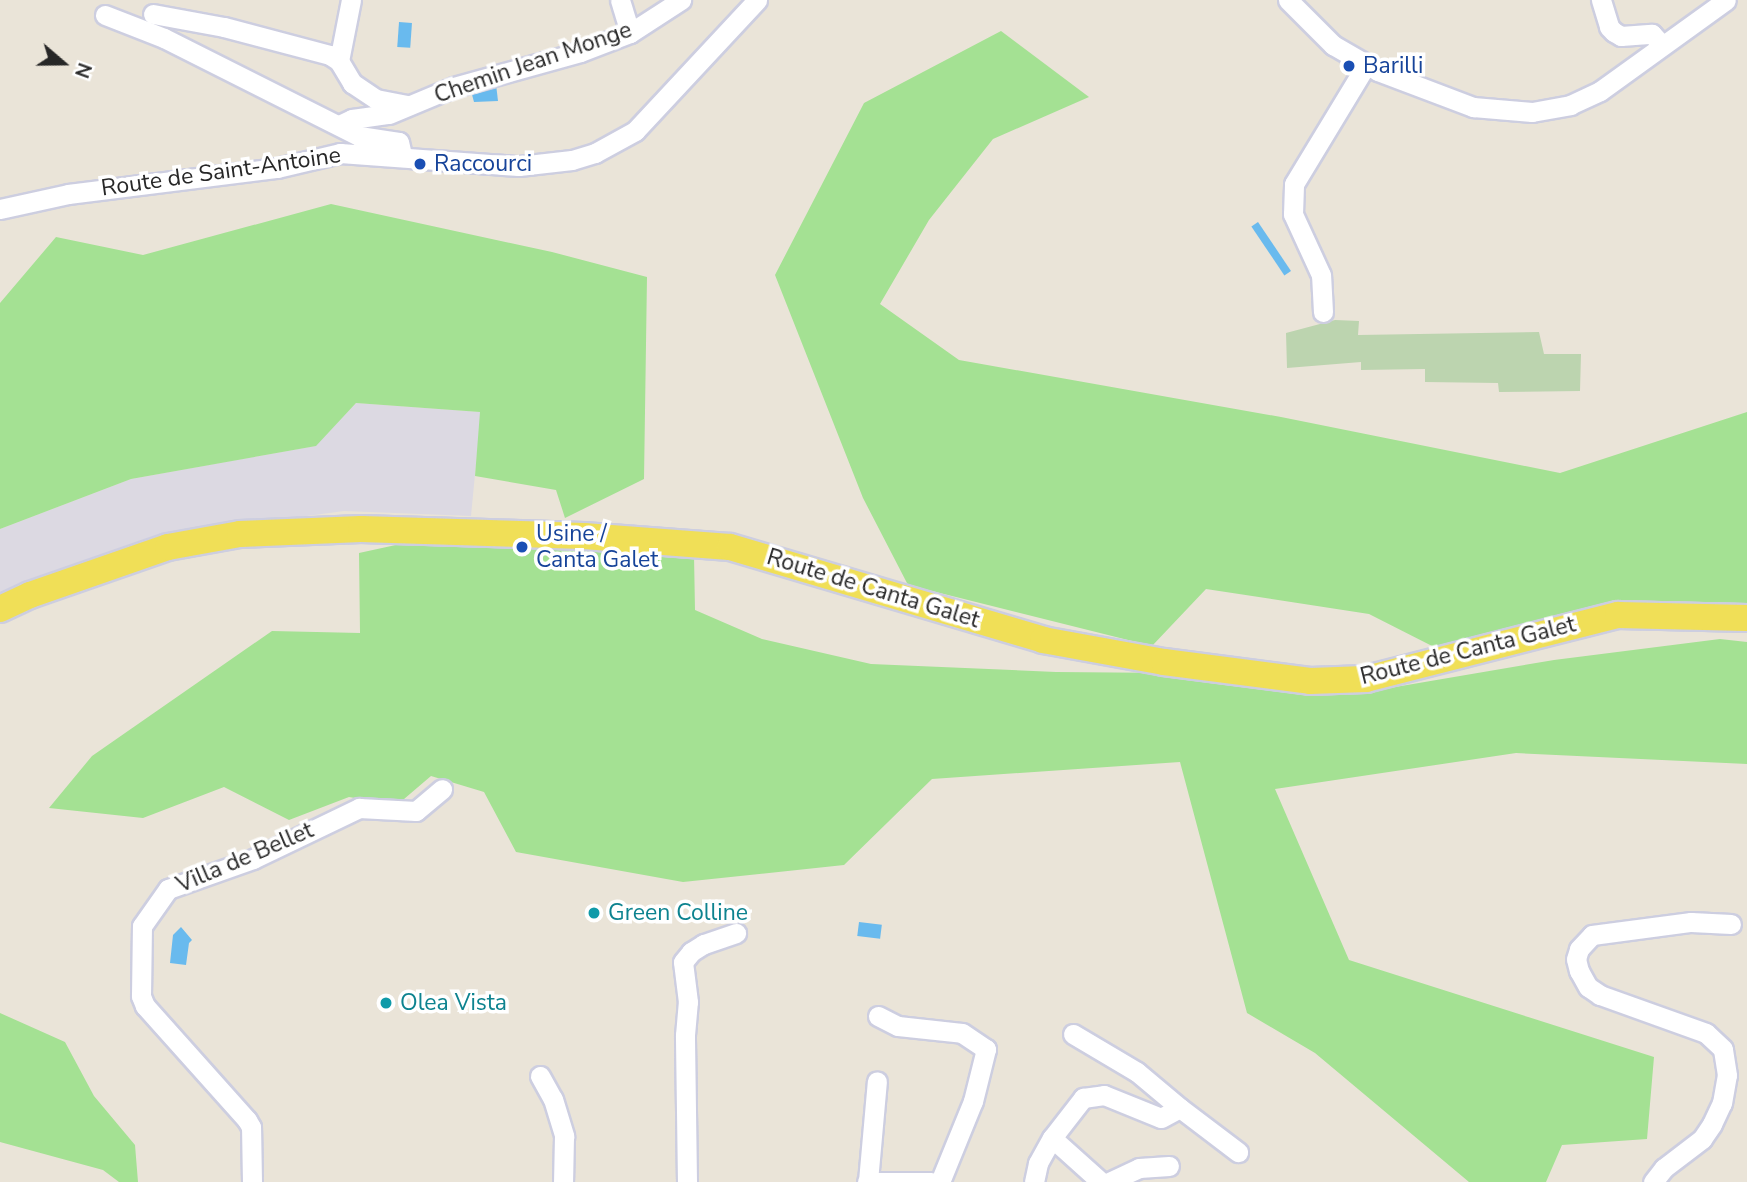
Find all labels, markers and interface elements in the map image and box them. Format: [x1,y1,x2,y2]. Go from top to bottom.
street label: Chemin Jean Monge [431,16,635,110]
north arrow [28,28,98,98]
place label: Barilli [1363,52,1423,80]
marker: Barilli [1341,58,1357,74]
text: N [68,59,97,81]
street label: Route de Saint-Antoine [100,142,342,202]
place label: Raccourci [434,150,532,178]
marker: Raccourci [412,156,428,172]
place label: Usine / Canta Galet [536,520,658,574]
marker: Usine / Canta Galet [514,539,530,555]
street label: Route de Canta Galet [763,544,983,634]
street label: Route de Canta Galet [1358,611,1578,691]
street label: Villa de Bellet [172,817,318,899]
place label: Green Colline [608,899,748,927]
marker: Green Colline [586,905,602,921]
place label: Olea Vista [400,989,507,1017]
marker: Olea Vista [378,995,394,1011]

